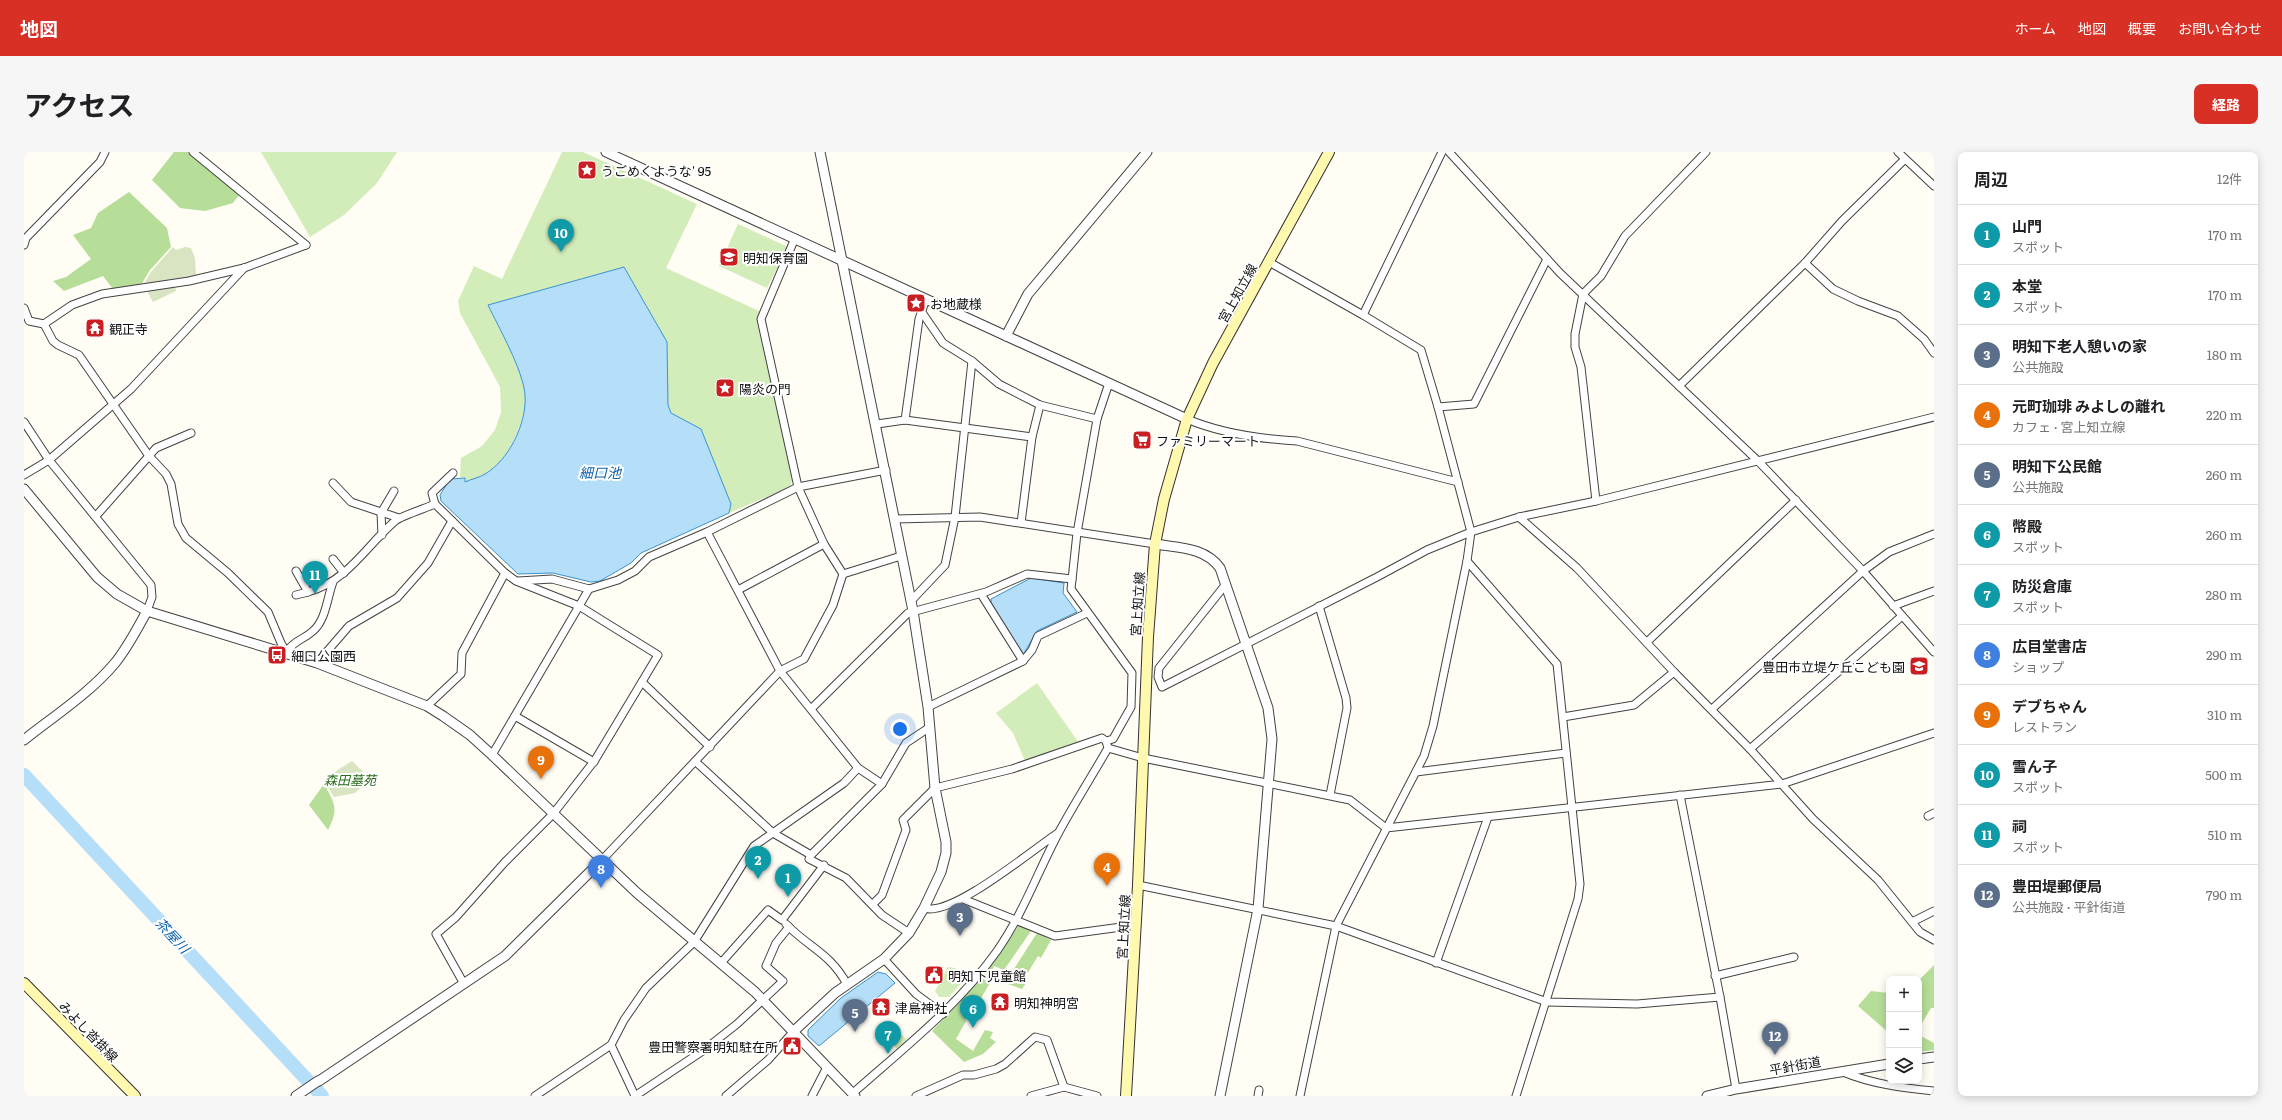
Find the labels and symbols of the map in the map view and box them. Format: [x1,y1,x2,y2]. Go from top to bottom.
place icon: うごめくような' 95 [576,159,598,181]
place label: うごめくような' 95 [601,161,711,180]
pin: 10 [548,219,574,252]
school or university icon: 明知保育園 [718,246,740,268]
place label: 明知保育園 [743,248,808,267]
street label: 宮上知立線 [1213,260,1261,326]
place icon: お地蔵様 [905,292,927,314]
place label: お地蔵様 [930,294,982,313]
temple icon: 観正寺 [84,317,106,339]
place label: 観正寺 [109,319,148,338]
place icon: 陽炎の門 [714,377,736,399]
place label: 陽炎の門 [739,379,791,398]
supermarket icon: ファミリーマート [1131,429,1153,451]
place label: ファミリーマート [1156,431,1260,450]
water label: 細口池 [579,462,623,482]
pin: 11 [302,561,328,594]
street label: 宮上知立線 [1125,571,1149,637]
bus stop icon: 細口公園西 [266,644,288,666]
place label: 細口公園西 [291,646,356,665]
school or university icon: 豊田市立堤ケ丘こども園 [1908,655,1930,677]
place label: 豊田市立堤ケ丘こども園 [1762,657,1905,676]
your location [890,719,910,739]
pin: 9 [528,746,554,779]
park label: 森田墓苑 [324,770,378,789]
pin: 2 [745,846,771,879]
pin: 4 [1094,853,1120,886]
pin: 8 [588,855,614,888]
pin: 1 [775,864,801,897]
street label: 宮上知立線 [1112,894,1134,960]
pin: 3 [947,903,973,936]
water label: 茶屋川 [151,913,196,959]
public building icon: 明知下児童館 [923,964,945,986]
place label: 明知下児童館 [948,966,1026,985]
temple icon: 明知神明宮 [989,991,1011,1013]
place label: 明知神明宮 [1014,993,1079,1012]
pin: 6 [960,995,986,1028]
street label: みよし沓掛線 [55,996,123,1066]
temple icon: 津島神社 [870,996,892,1018]
place label: 津島神社 [895,998,947,1017]
pin: 5 [842,999,868,1032]
pin: 7 [875,1021,901,1054]
pin: 12 [1762,1022,1788,1055]
public building icon: 豊田警察署明知駐在所 [781,1035,803,1057]
place label: 豊田警察署明知駐在所 [648,1037,778,1056]
street label: 平針街道 [1768,1051,1822,1079]

